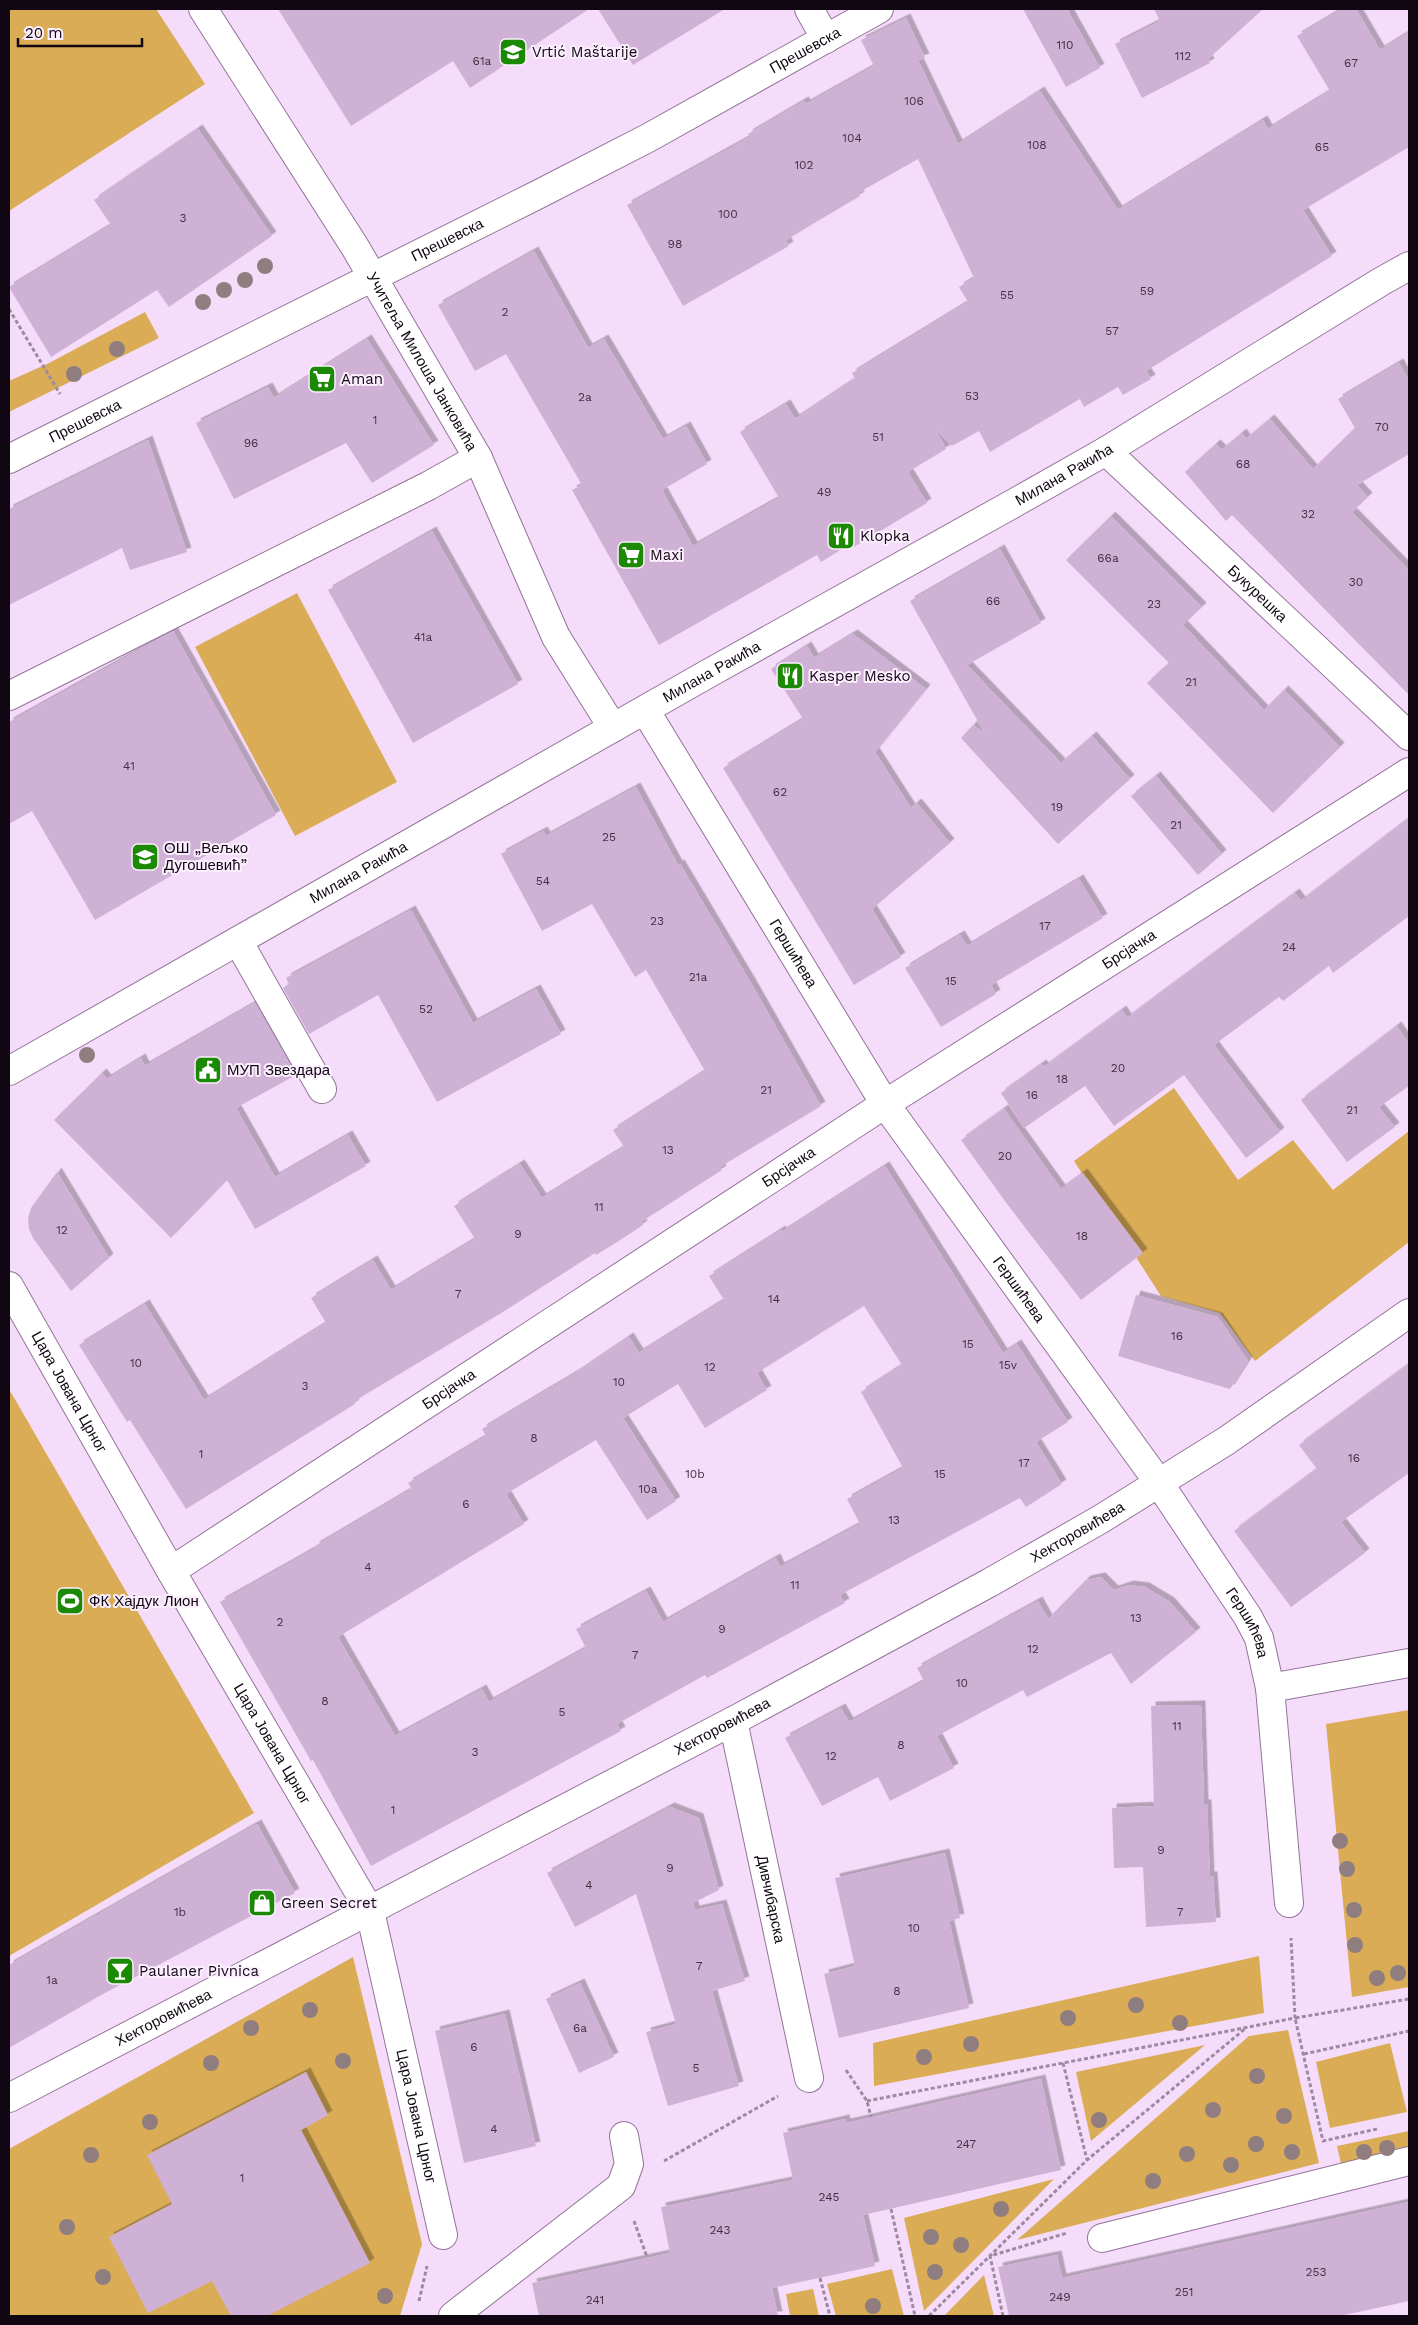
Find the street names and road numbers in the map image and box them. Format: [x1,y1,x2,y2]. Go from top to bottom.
street label: Прешевска [766,23,844,77]
street label: Прешевска [408,214,487,265]
street label: Учитеља Милоша Јанковића [363,269,481,455]
street label: Прешевска [46,395,125,447]
street label: Милана Ракића [1012,440,1117,509]
street label: Букурешка [1224,561,1291,626]
street label: Милана Ракића [660,637,764,707]
street label: Милана Ракића [307,837,411,907]
street label: Гершићева [766,916,821,992]
street label: Брсјачка [1099,925,1160,973]
street label: Брсјачка [759,1143,819,1191]
street label: Гершићева [989,1253,1049,1326]
street label: Цара Јована Црног [28,1328,111,1456]
street label: Брсјачка [419,1365,479,1413]
street label: Хекторовићева [1027,1497,1128,1567]
street label: Гершићева [1222,1584,1272,1660]
street label: Цара Јована Црног [230,1680,315,1808]
street label: Хекторовићева [671,1693,774,1759]
street label: Дивчибарска [753,1853,789,1945]
street label: Хекторовићева [112,1985,215,2050]
street label: Цара Јована Црног [392,2047,440,2185]

